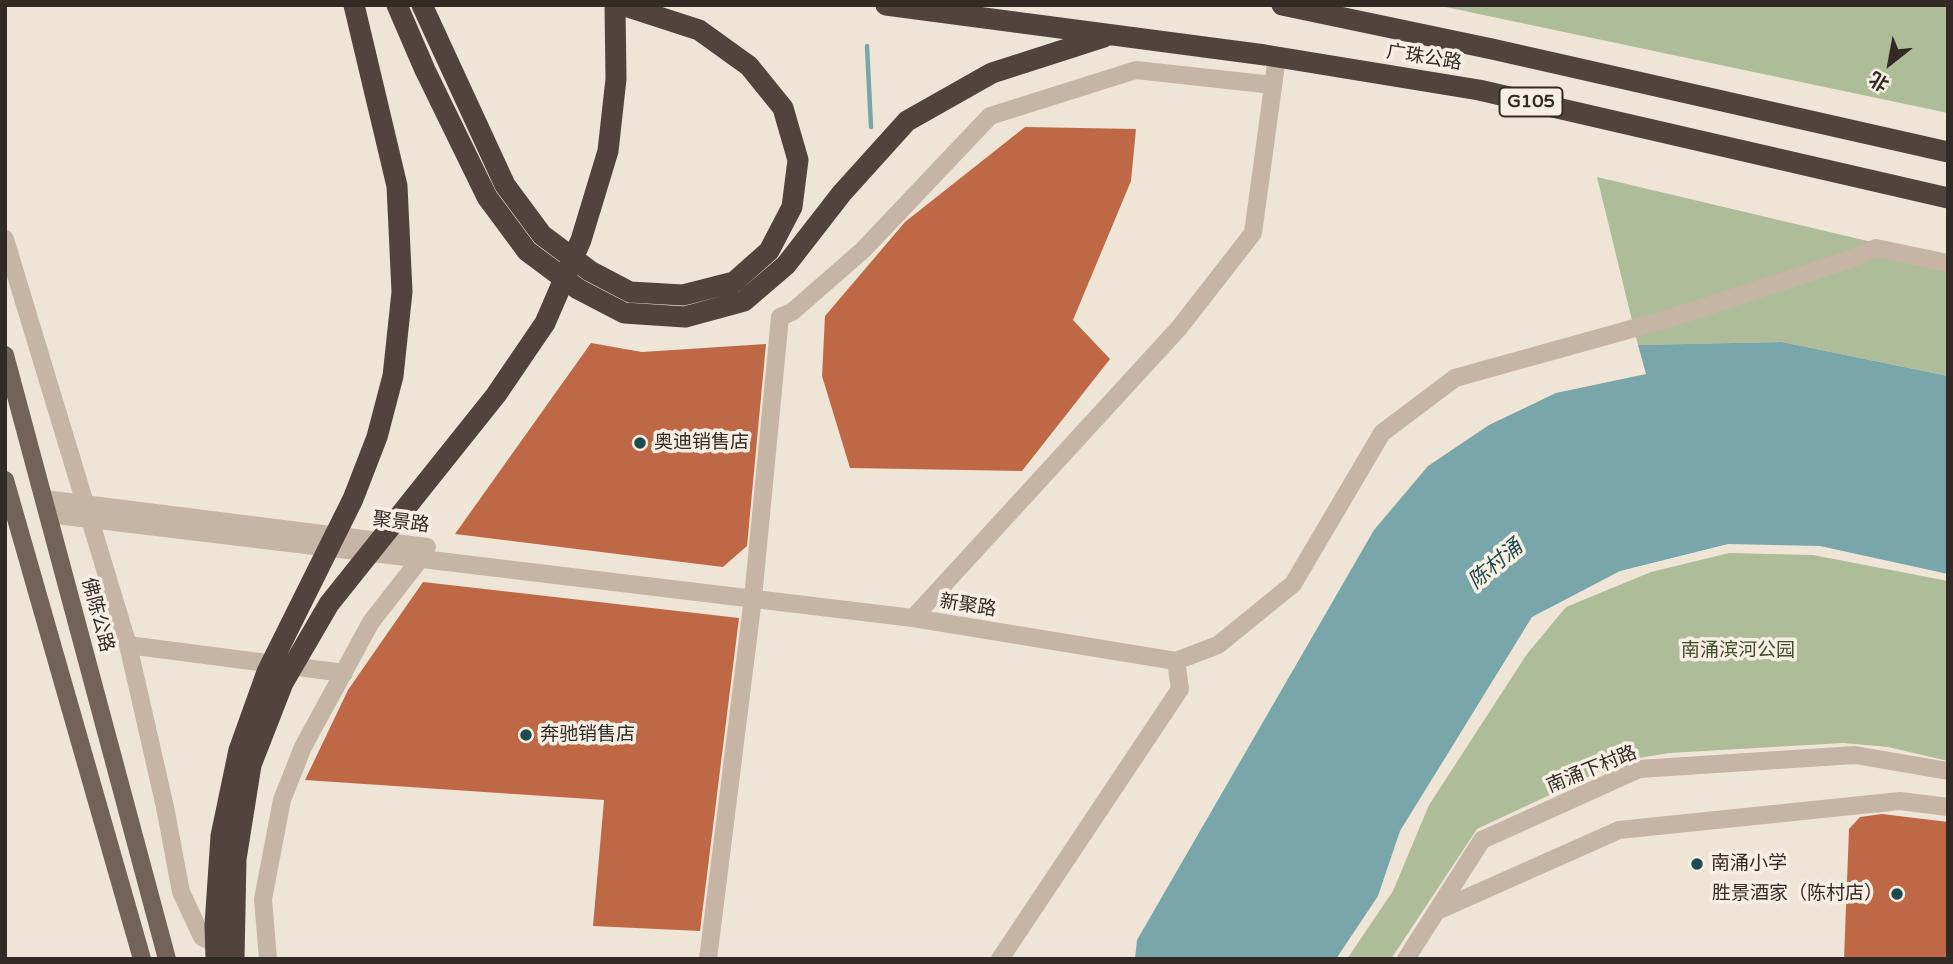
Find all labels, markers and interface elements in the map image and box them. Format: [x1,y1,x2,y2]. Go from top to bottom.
north arrow [1855,28,1925,98]
street label: 广珠公路 [1385,41,1463,75]
text: 北 [1865,67,1893,95]
road number: G105 [1500,88,1562,116]
place label: 奥迪销售店 [654,432,749,454]
marker: 奥迪销售店 [632,435,648,451]
street label: 聚景路 [371,508,431,538]
water label: 陈村涌 [1464,535,1528,595]
street label: 佛陈公路 [76,575,118,655]
street label: 新聚路 [938,590,998,622]
park label: 南涌滨河公园 [1681,640,1795,662]
place label: 奔驰销售店 [540,724,635,746]
marker: 奔驰销售店 [518,727,534,743]
street label: 南涌下村路 [1544,742,1640,798]
place label: 南涌小学 [1711,853,1787,875]
marker: 南涌小学 [1689,856,1705,872]
place label: 胜景酒家（陈村店） [1712,883,1883,905]
marker: 胜景酒家（陈村店） [1889,886,1905,902]

